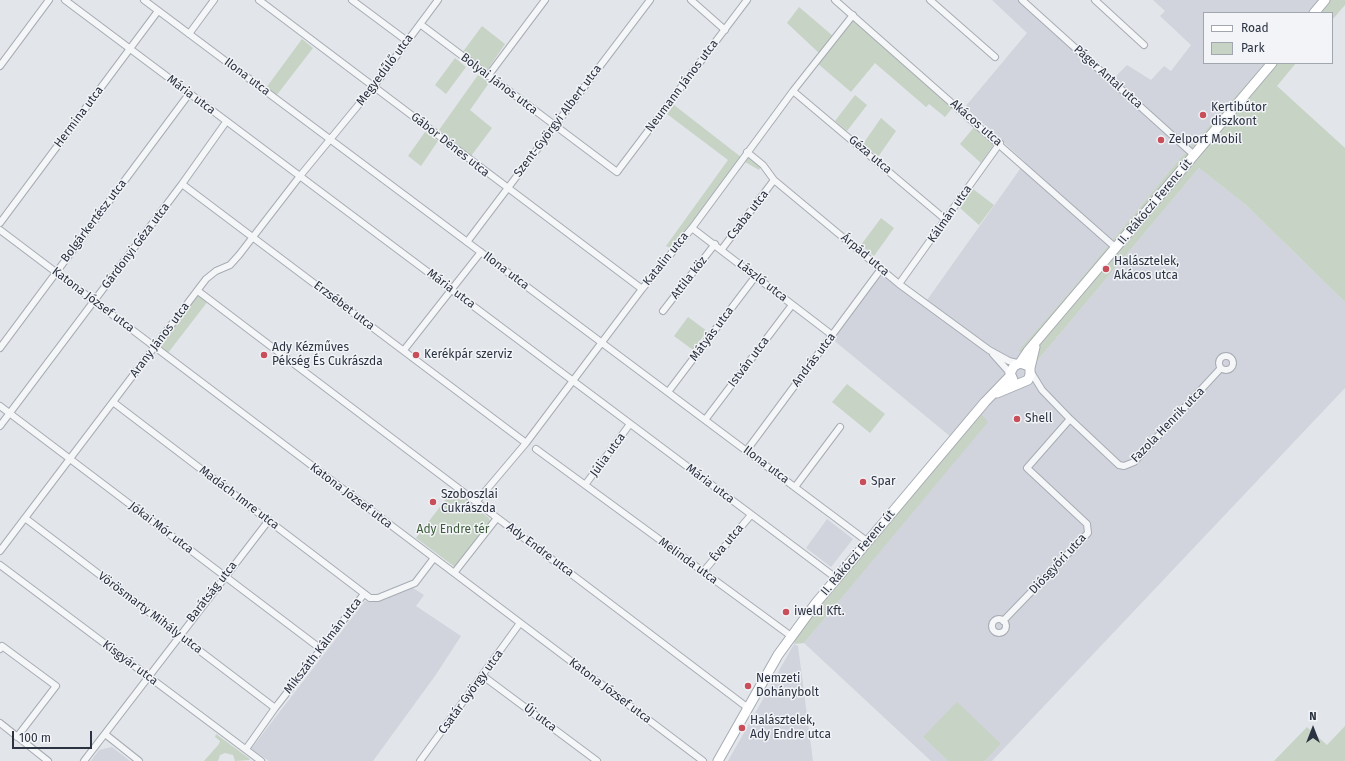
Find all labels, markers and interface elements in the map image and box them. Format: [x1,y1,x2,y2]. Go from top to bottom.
legend [1203,12,1333,64]
text: Road [1241,21,1269,35]
street label: Megyedűlő utca [353,31,417,109]
street label: Neumann János utca [643,37,721,135]
text: Park [1241,41,1265,55]
street label: Páger Antal utca [1071,42,1145,112]
street label: Bolyai János utca [458,50,540,118]
street label: Ilona utca [221,55,273,99]
street label: Szent-Györgyi Albert utca [511,62,605,180]
street label: Mária utca [164,72,218,118]
street label: Hermina utca [51,84,107,150]
street label: Akácos utca [947,97,1005,149]
place label: Kertibútor diszkont [1211,101,1267,129]
street label: Gábor Dénes utca [408,110,492,180]
marker: Kertibútor diszkont [1198,110,1208,120]
street label: Géza utca [845,133,895,177]
place label: Zelport Mobil [1169,133,1242,147]
marker: Zelport Mobil [1156,135,1166,145]
street label: II. Rákóczi Ferenc út [1115,156,1195,248]
street label: Bolgárkertész utca [58,177,130,265]
street label: Kálmán utca [925,182,975,246]
street label: Csaba utca [724,187,772,243]
street label: Gárdonyi Géza utca [99,200,173,292]
street label: Katalin utca [640,229,692,289]
street label: Árpád utca [838,231,892,279]
street label: Ilona utca [480,249,532,293]
street label: Attila köz [668,254,710,302]
place label: Halásztelek, Akácos utca [1114,255,1179,283]
street label: László utca [734,257,790,305]
street label: Katona József utca [49,264,137,336]
marker: Halásztelek, Akácos utca [1101,264,1111,274]
street label: Mária utca [424,266,478,312]
street label: Erzsébet utca [311,278,377,334]
street label: Arany János utca [127,300,193,380]
street label: Mátyás utca [687,304,737,364]
street label: András utca [789,330,839,390]
street label: István utca [725,334,773,390]
place label: Ady Kézműves Pékség És Cukrászda [272,341,383,369]
place label: Kerékpár szerviz [424,348,512,362]
marker: Ady Kézműves Pékség És Cukrászda [259,350,269,360]
marker: Kerékpár szerviz [411,350,421,360]
street label: Fazola Henrik utca [1128,384,1208,466]
place label: Shell [1025,412,1052,426]
marker: Shell [1012,414,1022,424]
street label: Júlia utca [587,430,629,480]
street label: Ilona utca [740,443,792,487]
street label: Katona József utca [307,460,395,532]
street label: Mária utca [683,461,737,507]
street label: Madách Imre utca [196,463,282,533]
place label: Spar [871,475,896,489]
marker: Spar [858,477,868,487]
place label: Szoboszlai Cukrászda [441,488,498,516]
marker: Szoboszlai Cukrászda [428,497,438,507]
street label: Jókai Mór utca [126,499,196,557]
street label: II. Rákóczi Ferenc út [818,507,898,599]
street label: Ady Endre utca [503,520,577,580]
street label: Éva utca [707,521,747,565]
park label: Ady Endre tér [417,523,489,537]
street label: Diósgyőri utca [1026,531,1090,597]
street label: Melinda utca [655,535,721,587]
street label: Barátság utca [184,559,240,625]
street label: Vörösmarty Mihály utca [95,569,205,657]
street label: Mikszáth Kálmán utca [281,595,365,697]
place label: iweld Kft. [794,605,845,619]
marker: iweld Kft. [781,607,791,617]
street label: Kisgyár utca [99,638,161,688]
street label: Csatár György utca [436,647,506,737]
street label: Katona József utca [566,655,654,727]
place label: Nemzeti Dohánybolt [756,672,819,700]
marker: Nemzeti Dohánybolt [743,681,753,691]
street label: Új utca [521,701,559,735]
north arrow [1293,709,1333,749]
text: N [1309,710,1317,723]
place label: Halásztelek, Ady Endre utca [750,714,831,742]
scale bar [14,723,94,749]
marker: Halásztelek, Ady Endre utca [737,723,747,733]
text: 100 m [19,731,51,745]

